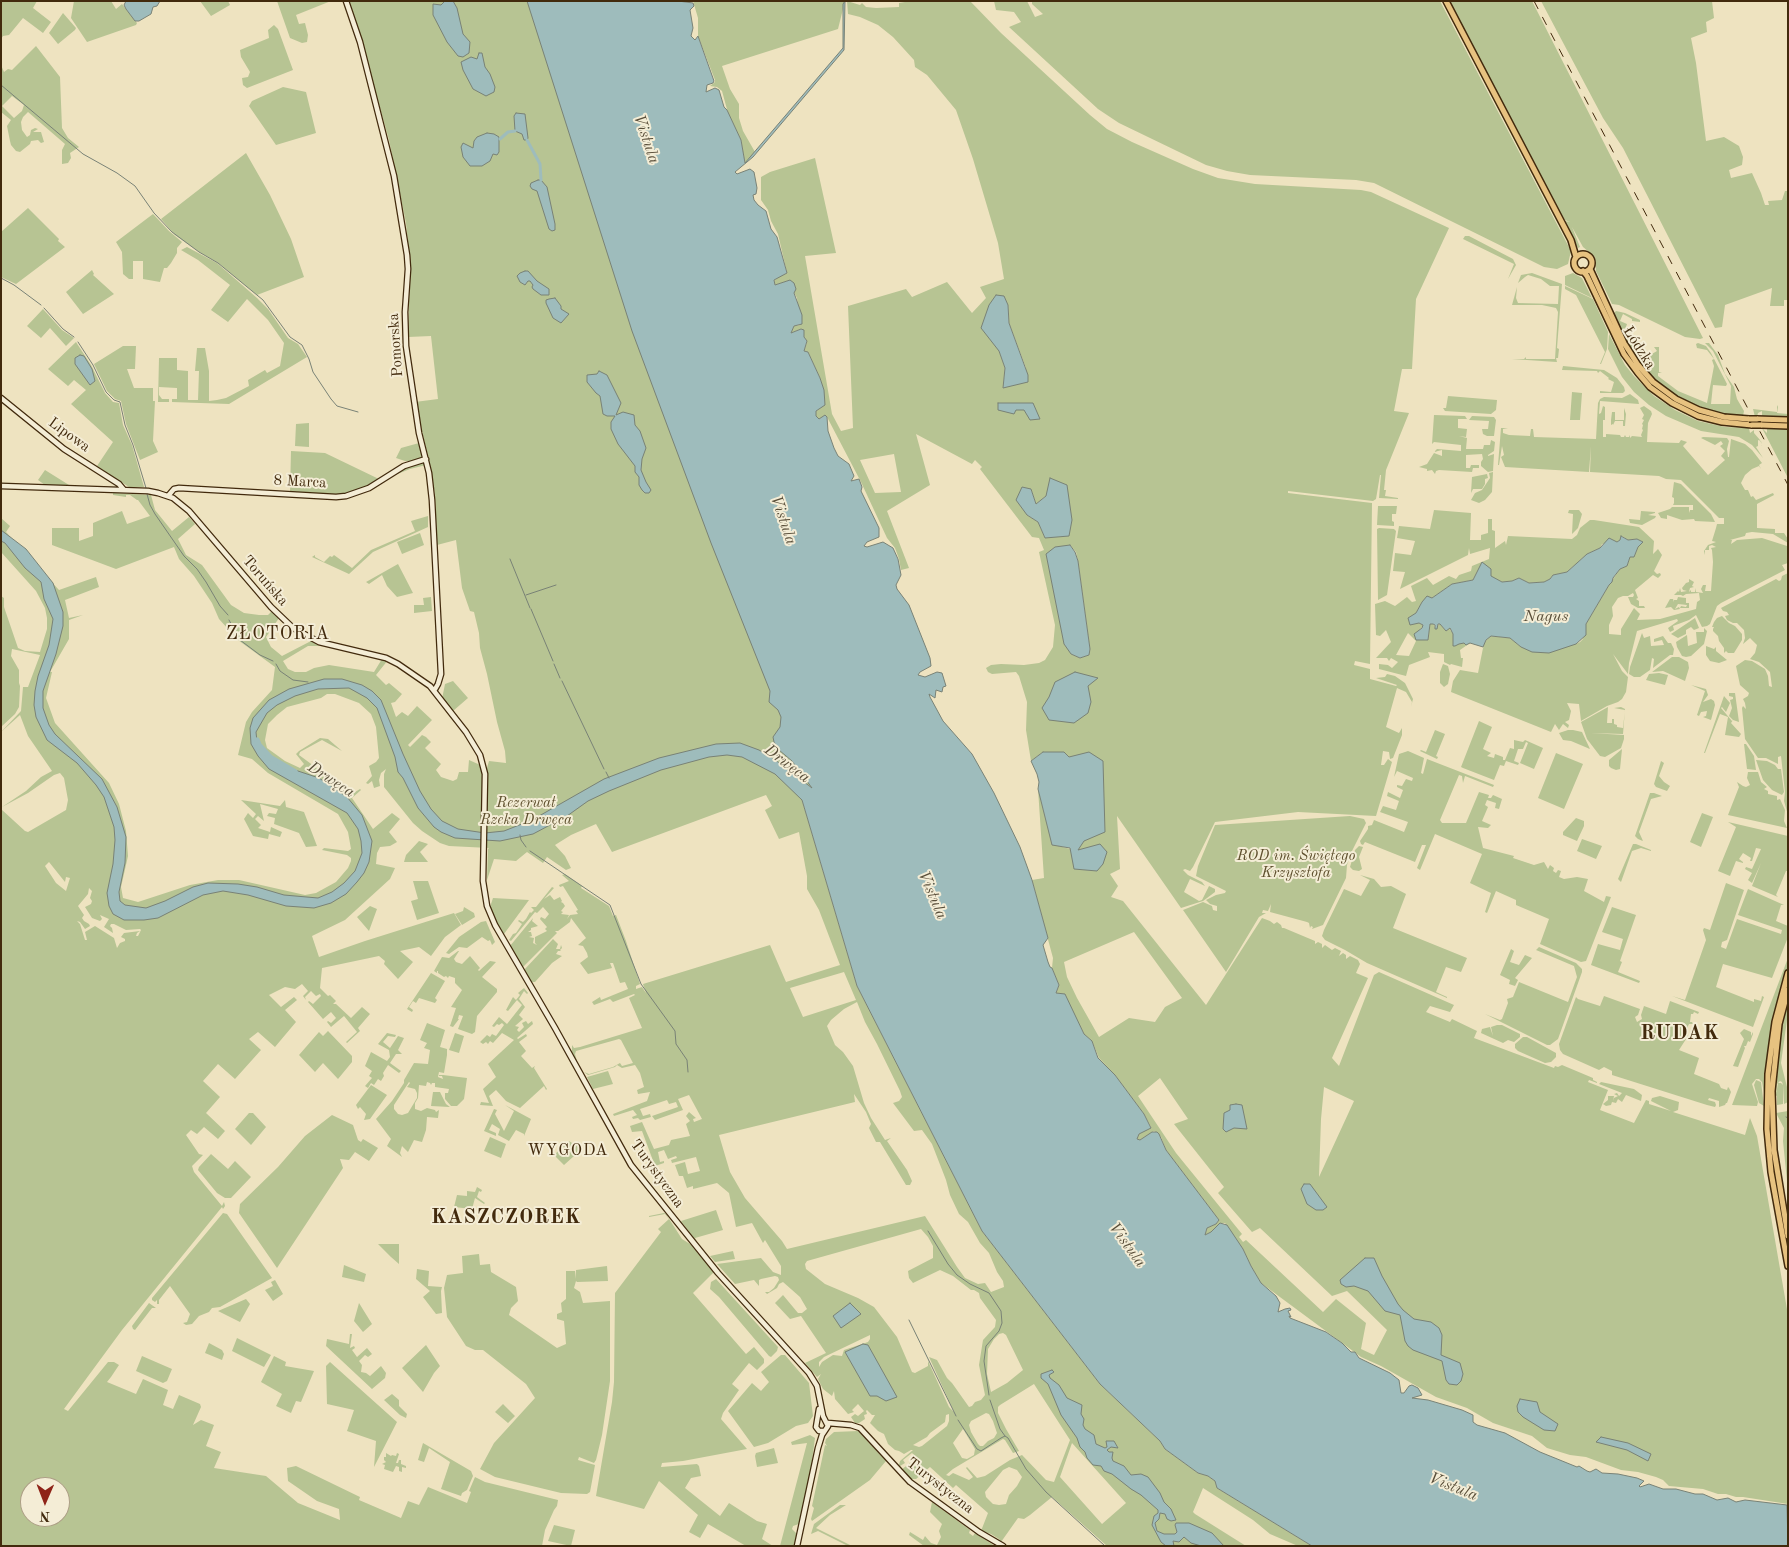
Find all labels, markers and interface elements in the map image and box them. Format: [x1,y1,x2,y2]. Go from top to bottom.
water label: Vistula [629,112,663,166]
street label: Pomorska [385,312,407,378]
street label: Łódzka [1619,323,1659,373]
street label: Lipowa [44,414,94,456]
street label: 8 Marca [273,472,327,492]
water label: Vistula [766,493,800,547]
street label: Toruńska [238,552,292,610]
water label: Nagus [1524,607,1568,627]
district label: ZŁOTORIA [225,623,331,645]
water label: Drwęca [760,741,814,787]
water label: Drwęca [304,758,358,802]
park label: Rezerwat Rzeka Drwęca [480,794,572,829]
park label: ROD im. Świętego Krzysztofa [1237,847,1355,882]
water label: Vistula [913,868,951,922]
district label: RUDAK [1640,1022,1720,1046]
street label: Turystyczna [626,1136,688,1212]
district label: WYGODA [527,1141,609,1161]
district label: KASZCZOREK [430,1206,582,1230]
water label: Vistula [1104,1219,1150,1271]
street label: Turystyczna [903,1454,977,1518]
water label: Vistula [1426,1469,1480,1505]
north arrow [20,1477,70,1527]
text: N [39,1509,50,1523]

